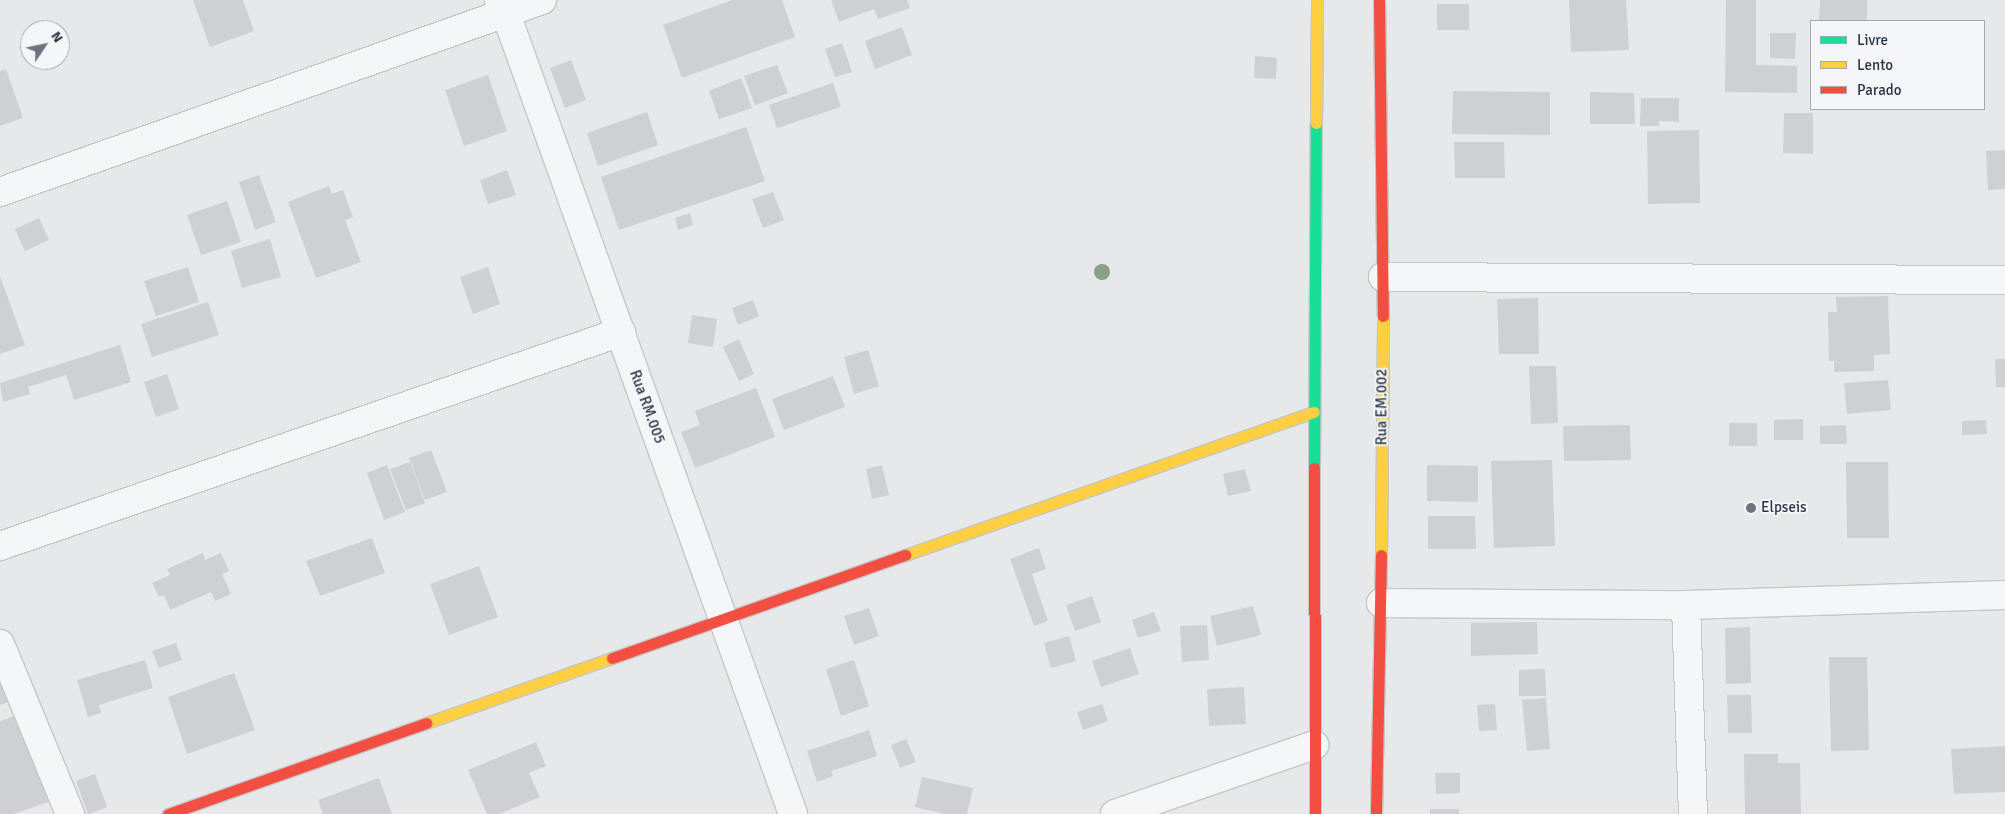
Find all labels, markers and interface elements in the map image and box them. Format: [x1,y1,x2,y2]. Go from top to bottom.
north arrow [20,20,70,70]
legend [1810,20,1985,110]
text: N [47,28,67,46]
text: Livre [1857,31,1888,49]
text: Lento [1857,56,1893,74]
text: Parado [1857,81,1902,99]
street label: Rua RM.005 [625,368,669,446]
street label: Rua EM.002 [1373,369,1391,445]
place label: Elpseis [1761,499,1807,517]
marker: Elpseis [1745,502,1757,514]

